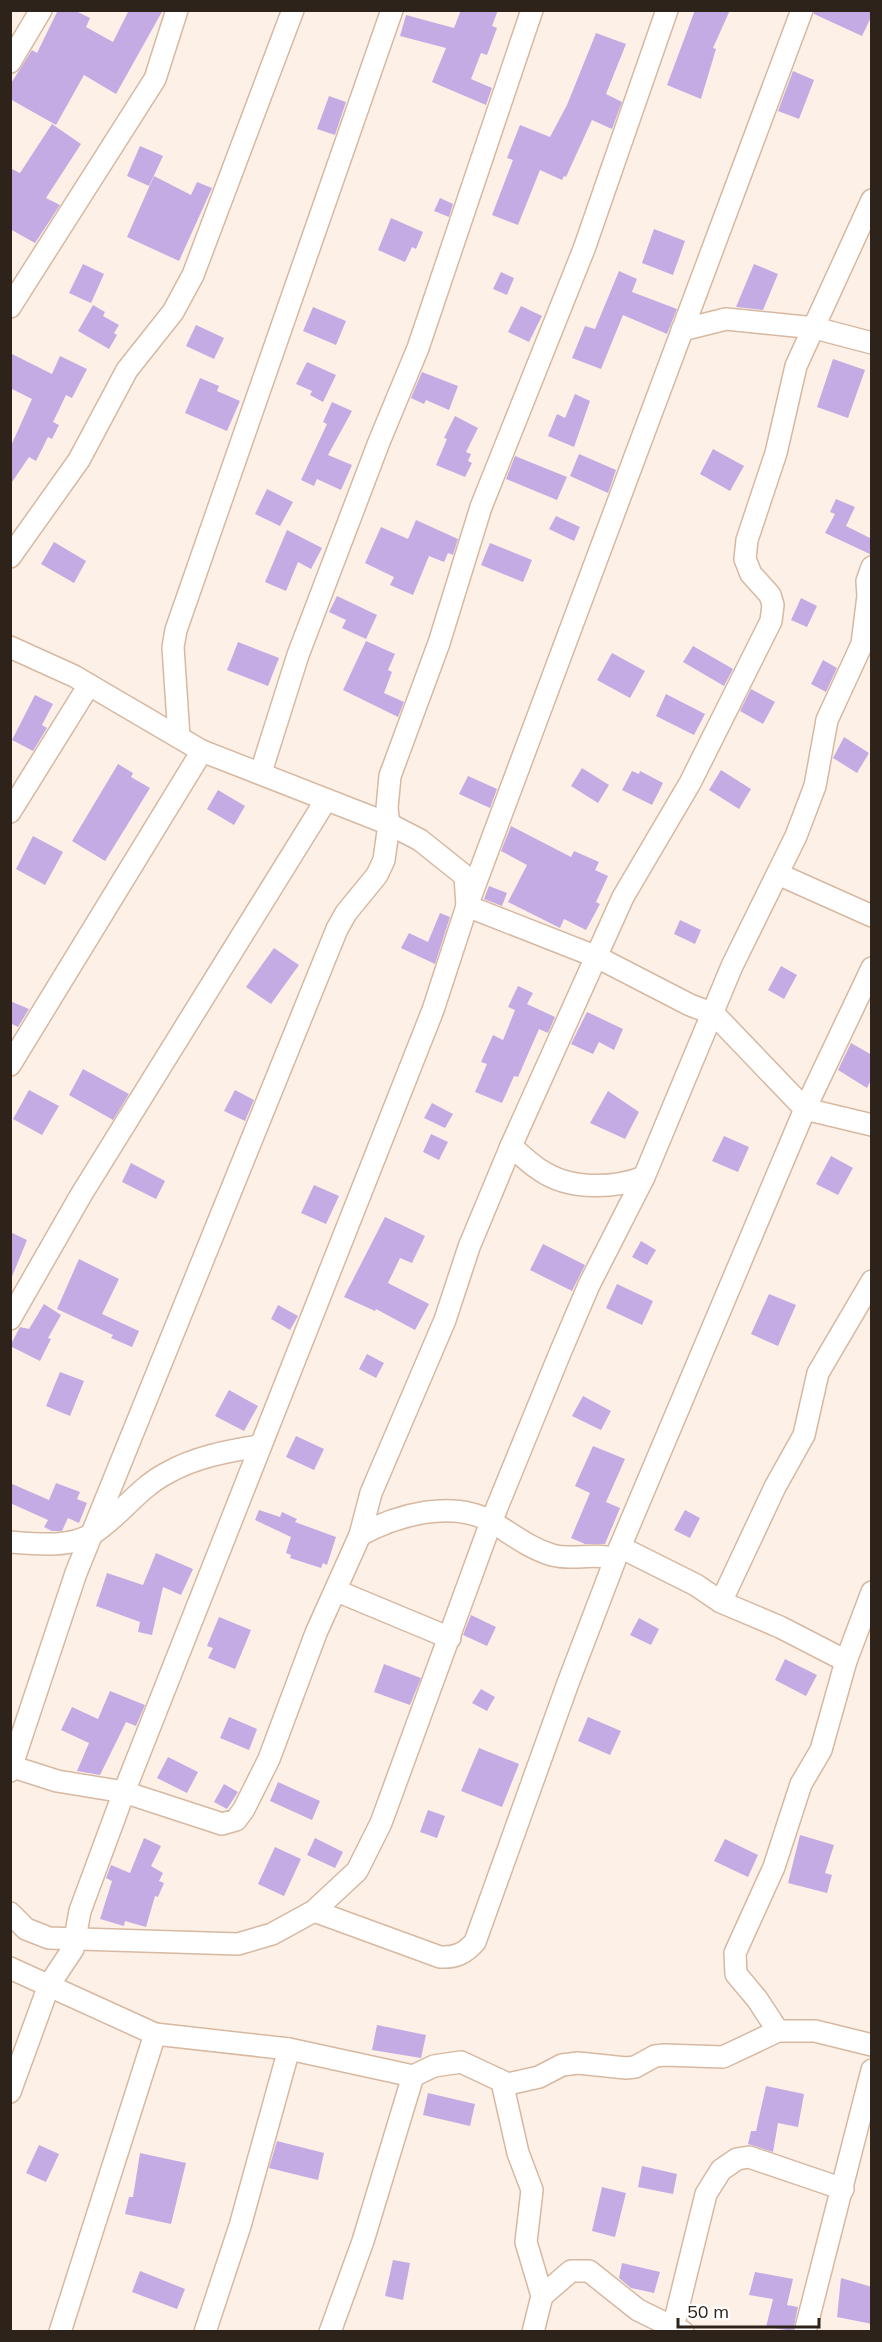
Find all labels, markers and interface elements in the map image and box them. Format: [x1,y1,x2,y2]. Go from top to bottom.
scale bar [678,2291,819,2329]
text: 50 m [687,2300,729,2323]

